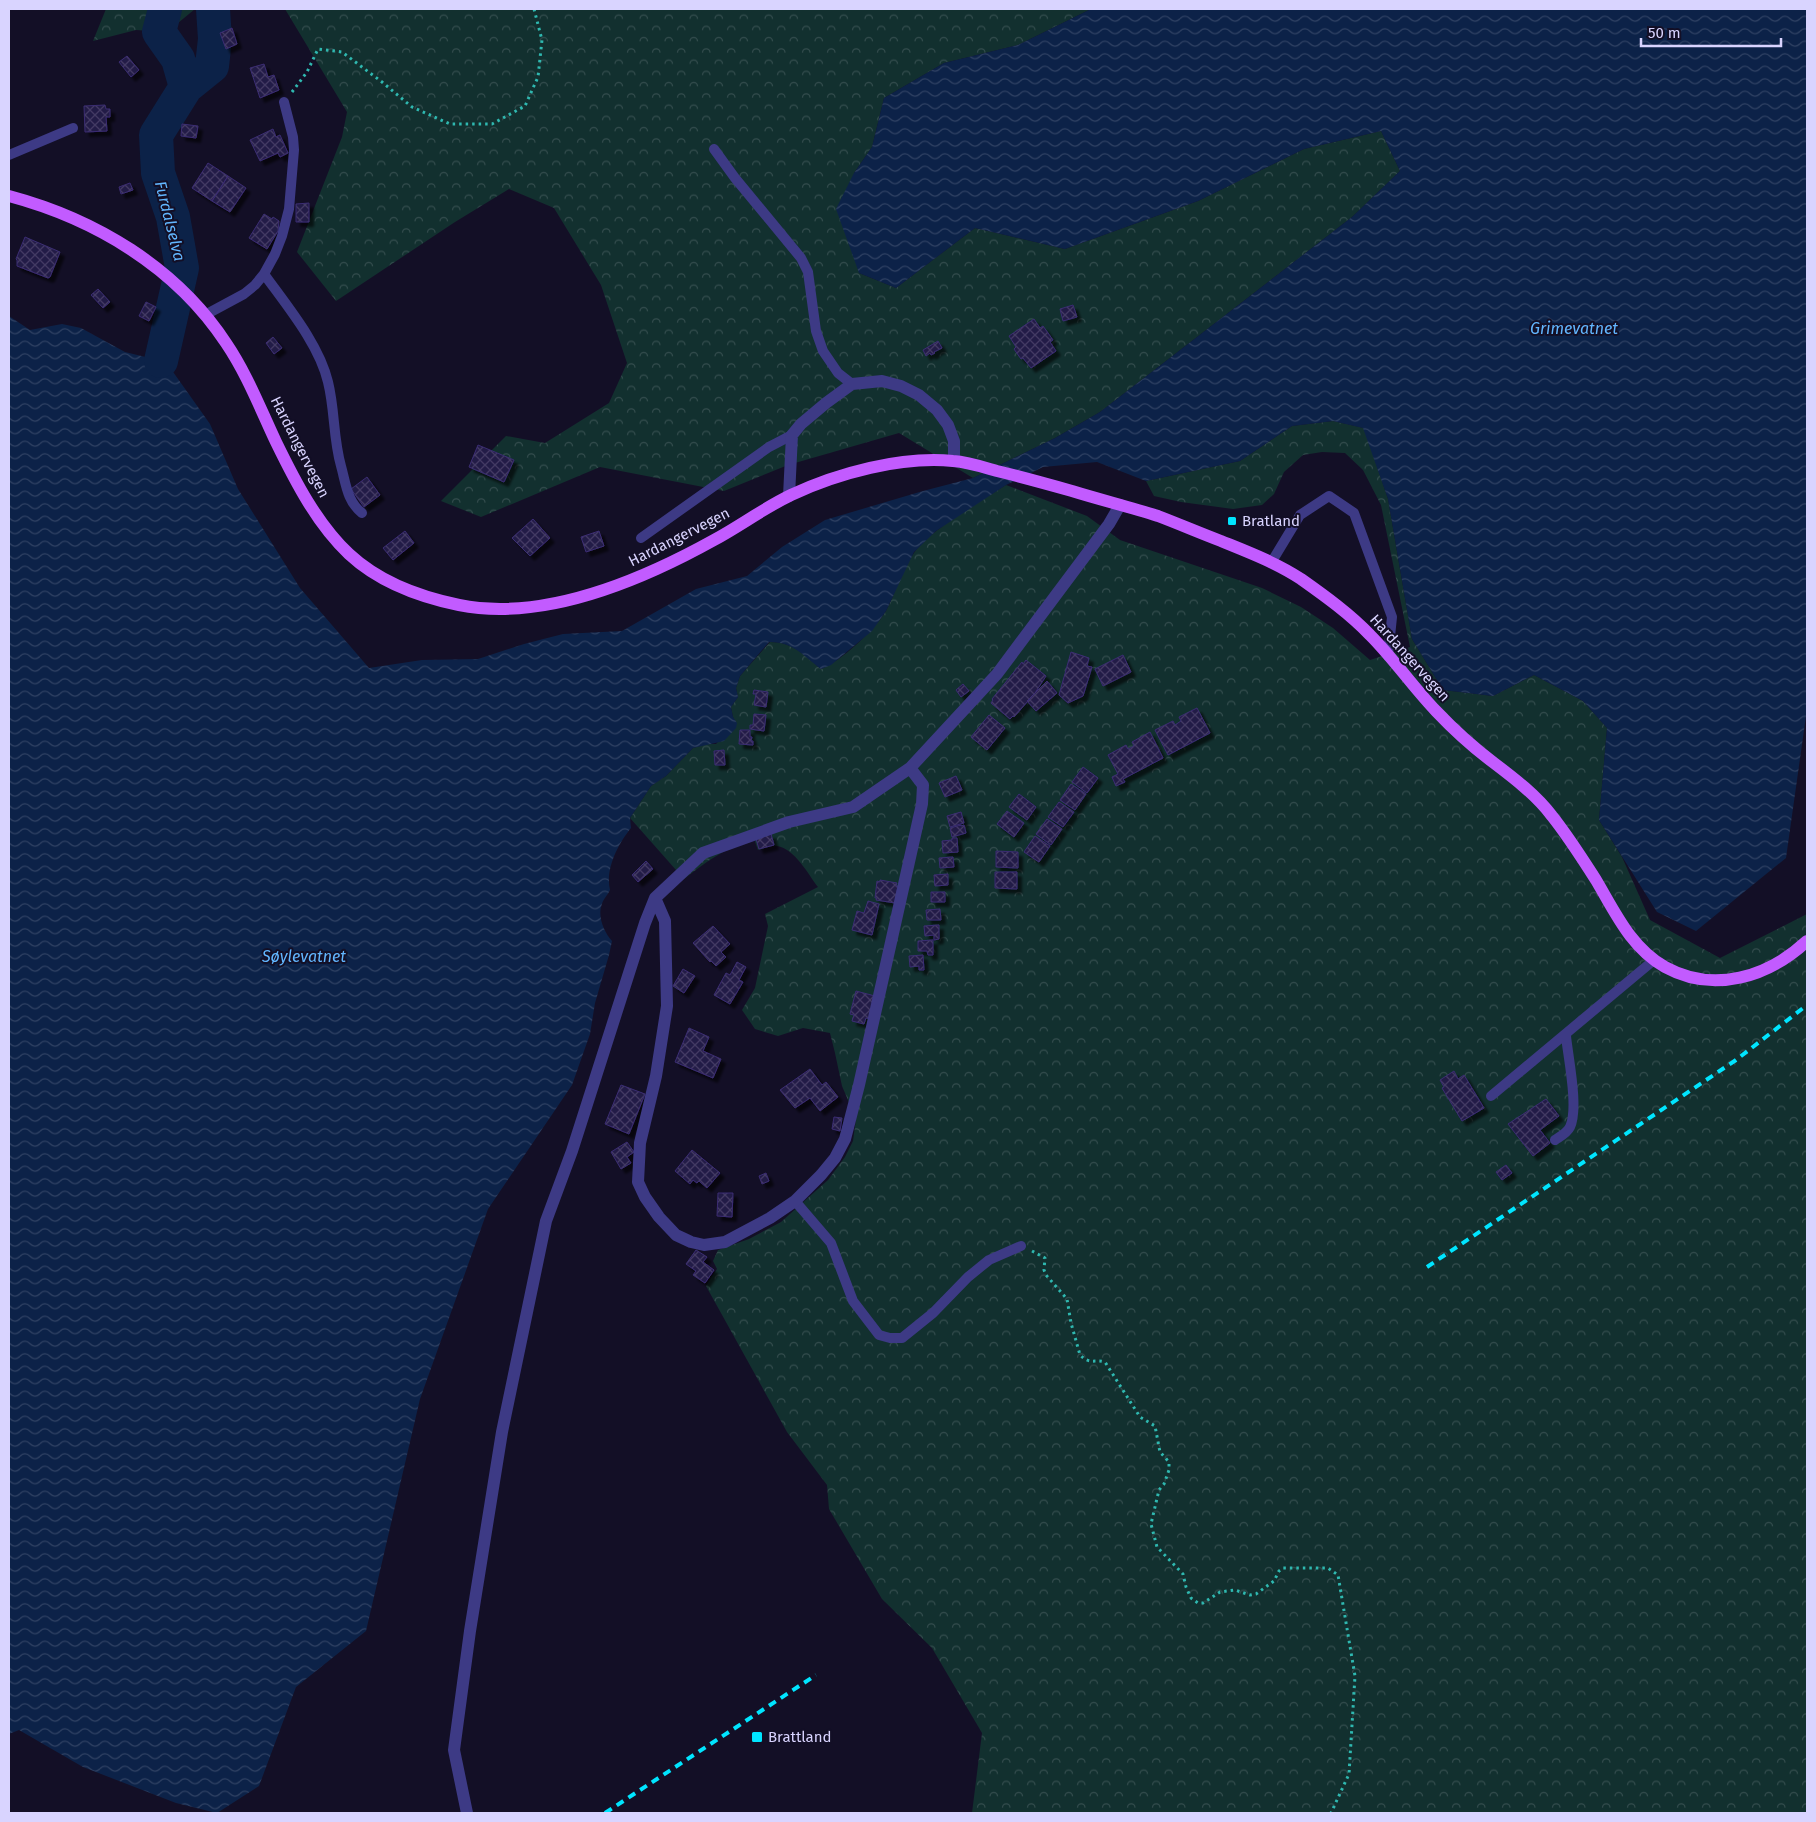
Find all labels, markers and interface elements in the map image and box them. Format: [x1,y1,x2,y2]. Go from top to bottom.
scale bar [1641,15,1781,47]
text: 50 m [1648,24,1681,42]
water label: Furdalselva [151,179,189,263]
water label: Grimevatnet [1530,319,1618,338]
street label: Hardangervegen [267,393,333,501]
street label: Hardangervegen [625,504,733,570]
place label: Bratland [1242,512,1300,530]
marker: Bratland [1226,515,1238,527]
street label: Hardangervegen [1366,611,1454,705]
water label: Søylevatnet [261,947,346,966]
place label: Brattland [768,1728,831,1746]
marker: Brattland [750,1730,764,1744]

